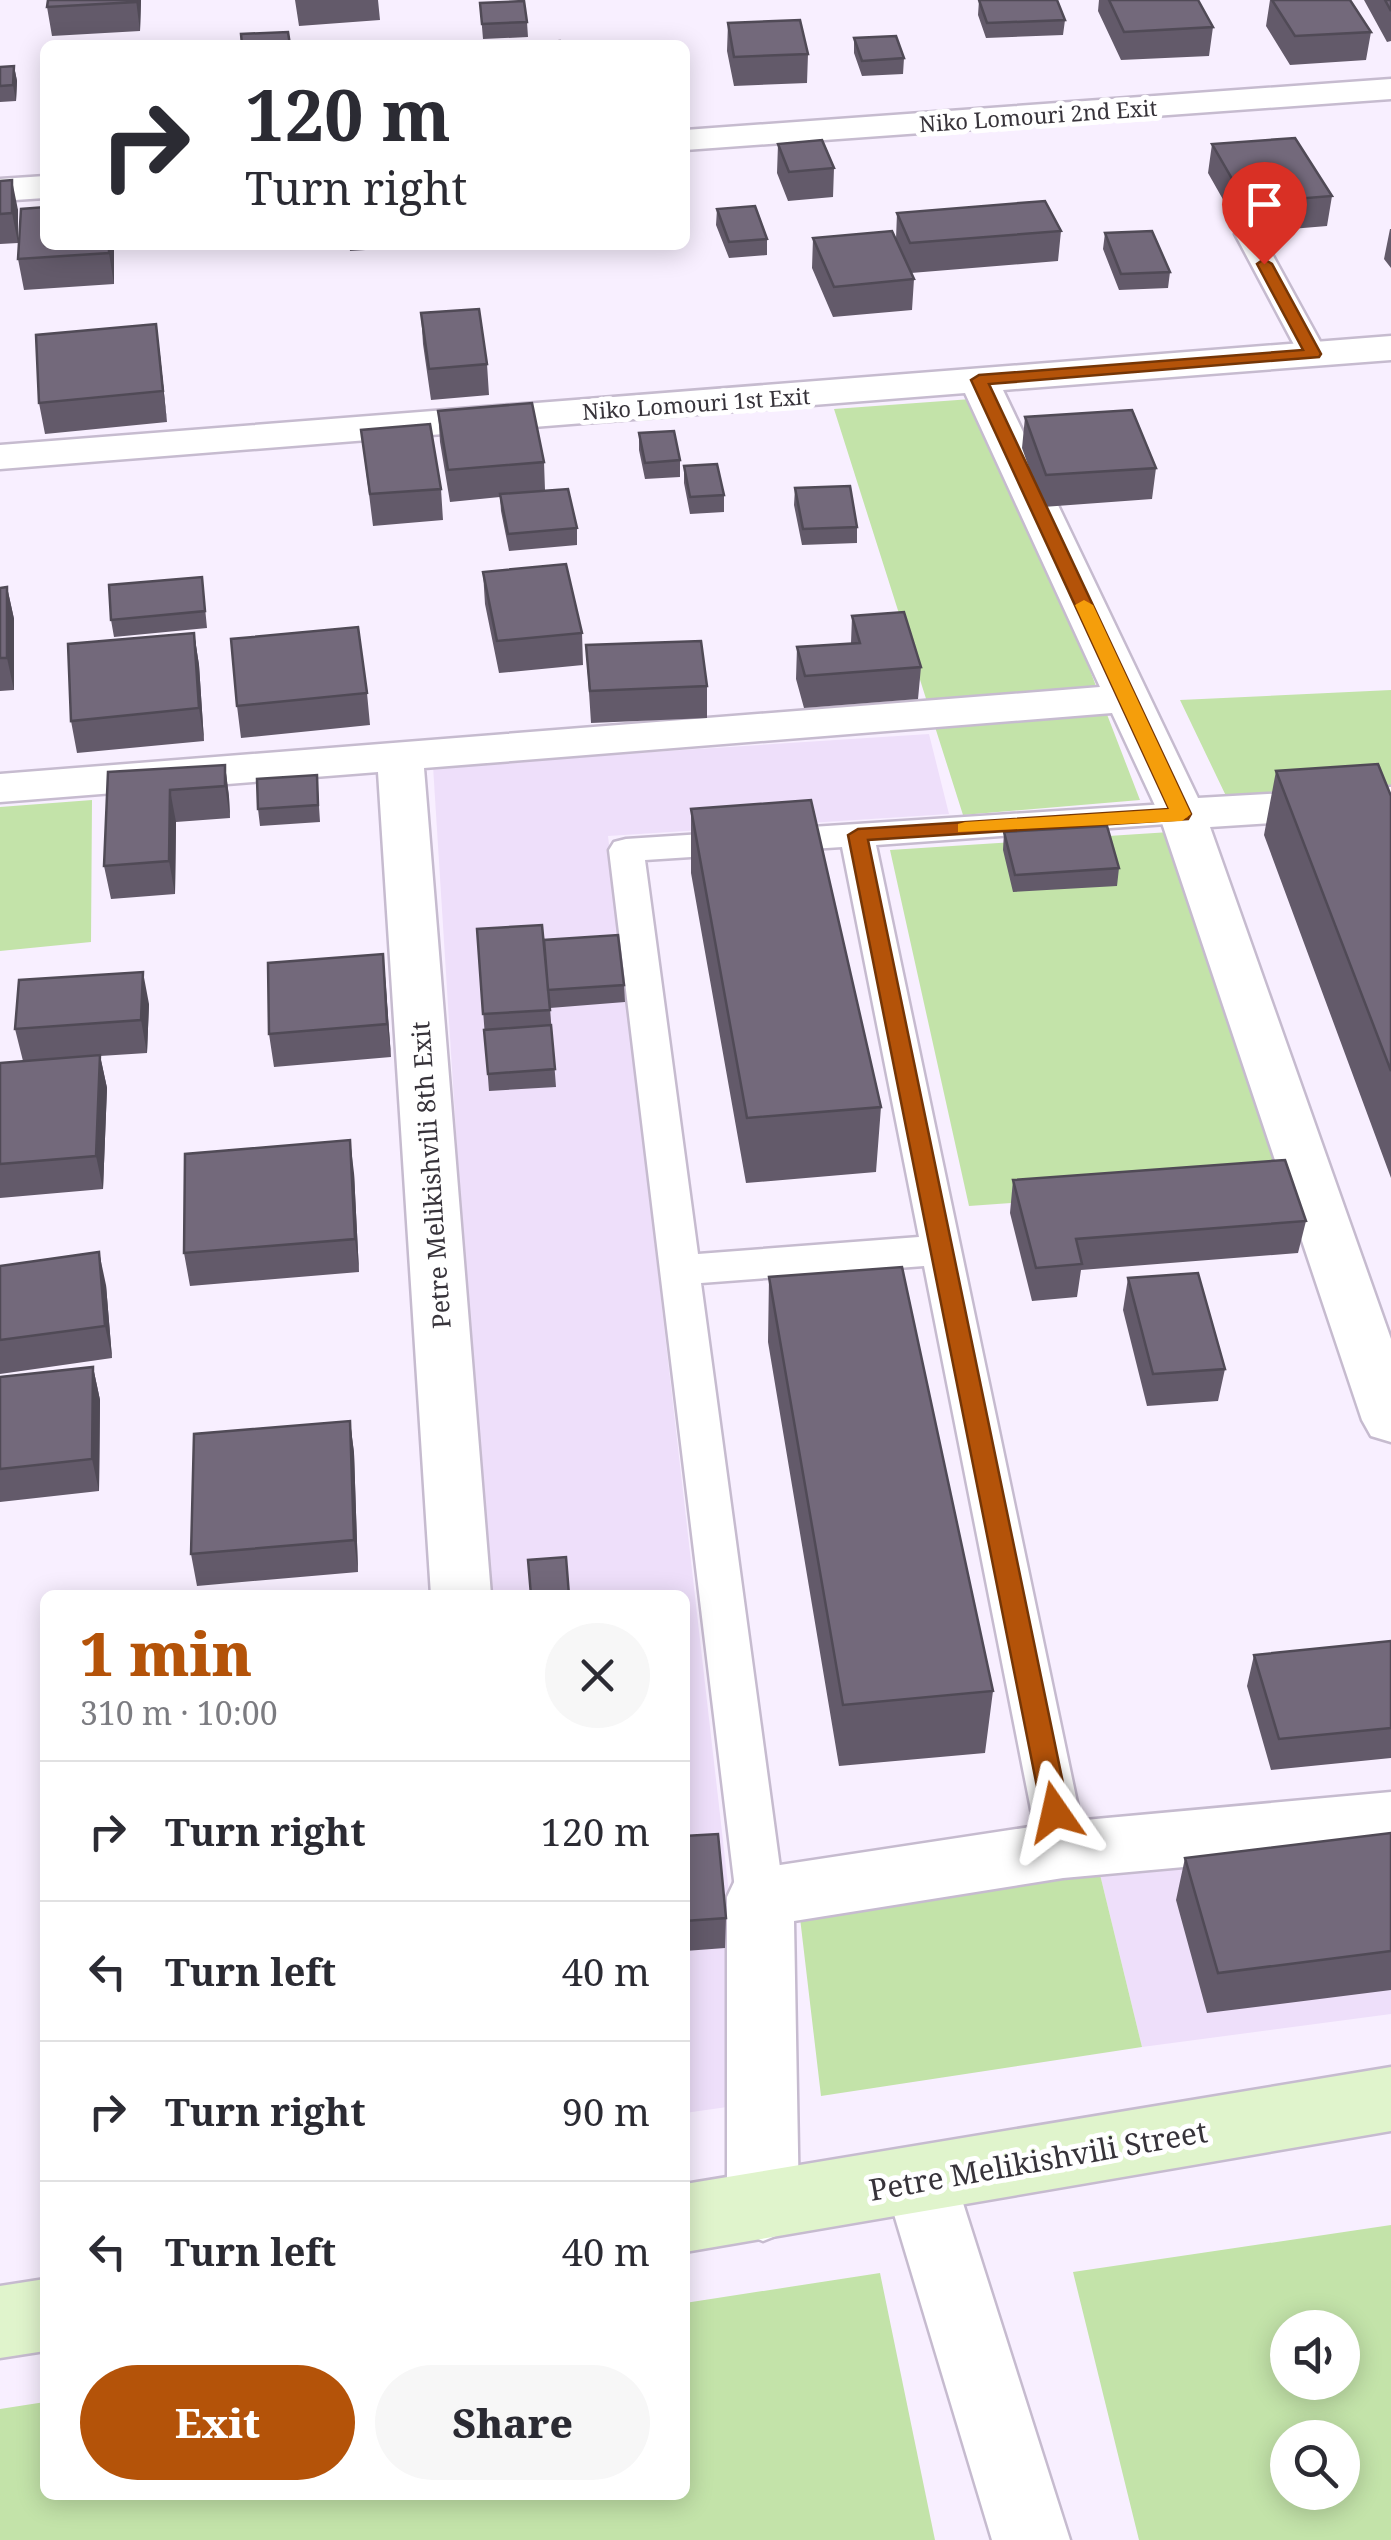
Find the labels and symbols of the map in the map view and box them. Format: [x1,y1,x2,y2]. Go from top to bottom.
street label: Niko Lomouri 2nd Exit [918,92,1158,138]
pin [1222,162,1307,265]
street label: Niko Lomouri 1st Exit [581,380,811,426]
street label: Petre Melikishvili 8th Exit [402,1020,458,1330]
position arrow [1003,1760,1107,1864]
street label: Petre Melikishvili Street [866,2110,1210,2210]

